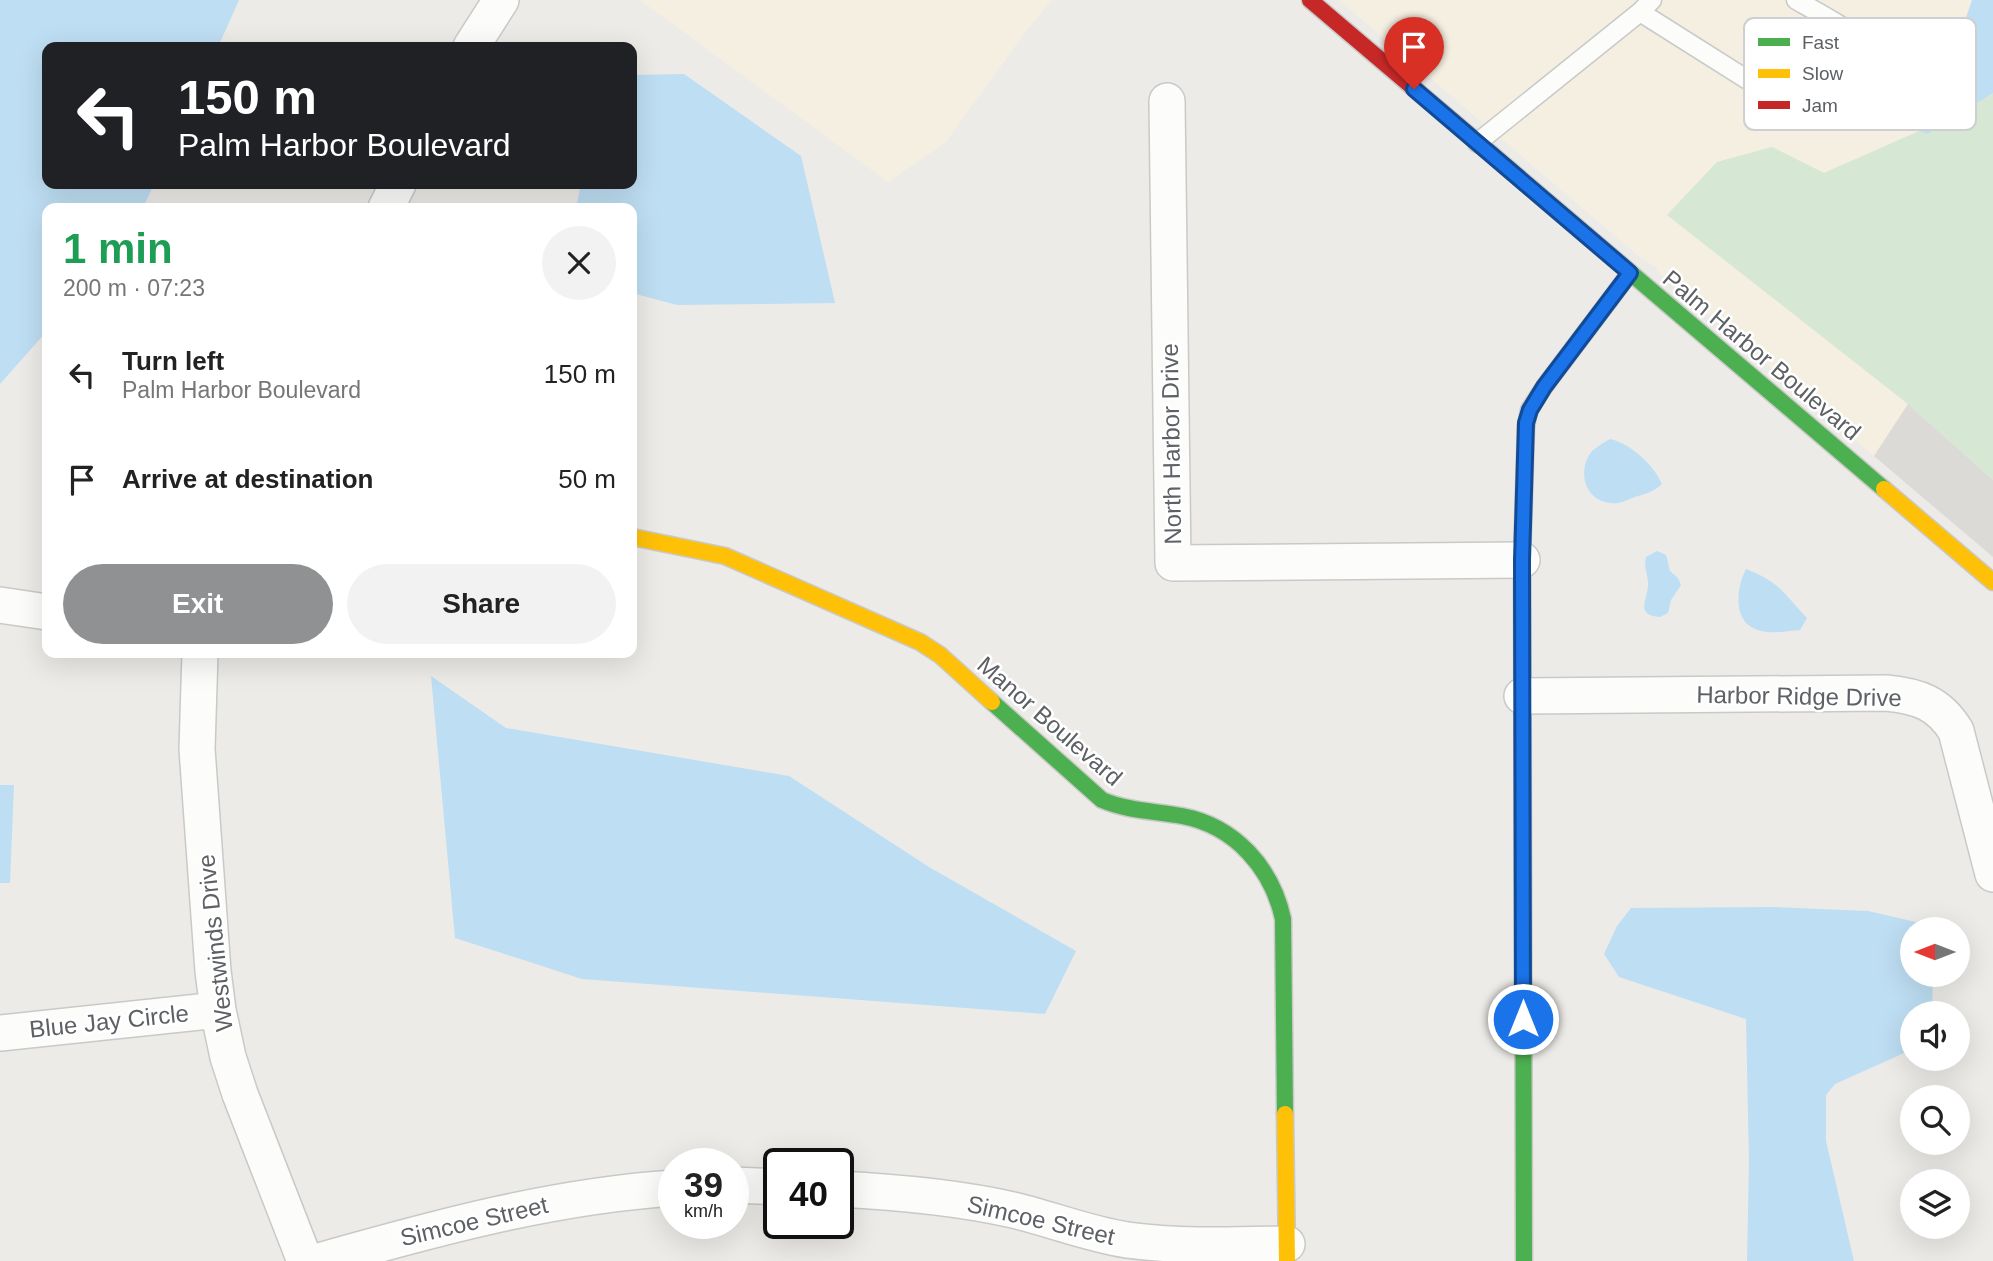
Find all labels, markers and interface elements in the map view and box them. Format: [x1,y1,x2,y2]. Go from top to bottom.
pin [1384,17,1444,89]
legend [1744,18,1976,130]
icon: arrive [1395,28,1433,66]
text: Fast [1802,32,1840,53]
text: Slow [1802,63,1843,84]
icon: left [63,70,154,161]
text: 150 m [178,70,317,124]
text: Jam [1802,95,1838,116]
text: Palm Harbor Boulevard [178,127,511,163]
text: 1 min [63,225,173,272]
button: close [542,226,616,300]
street label: Palm Harbor Boulevard [1658,264,1866,446]
text: 200 m · 07:23 [63,275,205,301]
street label: North Harbor Drive [1156,343,1186,545]
text: Turn left [122,346,224,376]
icon: left [63,356,101,394]
text: 150 m [544,359,616,389]
text: Palm Harbor Boulevard [122,377,361,403]
icon: arrive [63,461,101,499]
text: Arrive at destination [122,464,373,494]
text: 50 m [558,464,616,494]
button: Exit [63,564,333,644]
button: Share [347,564,616,644]
street label: Manor Boulevard [972,651,1128,791]
street label: Harbor Ridge Drive [1696,681,1902,711]
street label: Westwinds Drive [192,853,238,1033]
north arrow [1900,917,1970,987]
map controls [1900,917,1970,1239]
position arrow [1486,982,1560,1056]
street label: Blue Jay Circle [28,999,190,1043]
button: sound [1900,1001,1970,1071]
button: search [1900,1085,1970,1155]
speed limit sign: 40 [763,1148,854,1239]
text: 39 [684,1165,723,1204]
button: layers [1900,1169,1970,1239]
street label: Simcoe Street [965,1190,1118,1250]
street label: Simcoe Street [398,1191,551,1251]
text: km/h [684,1201,723,1221]

